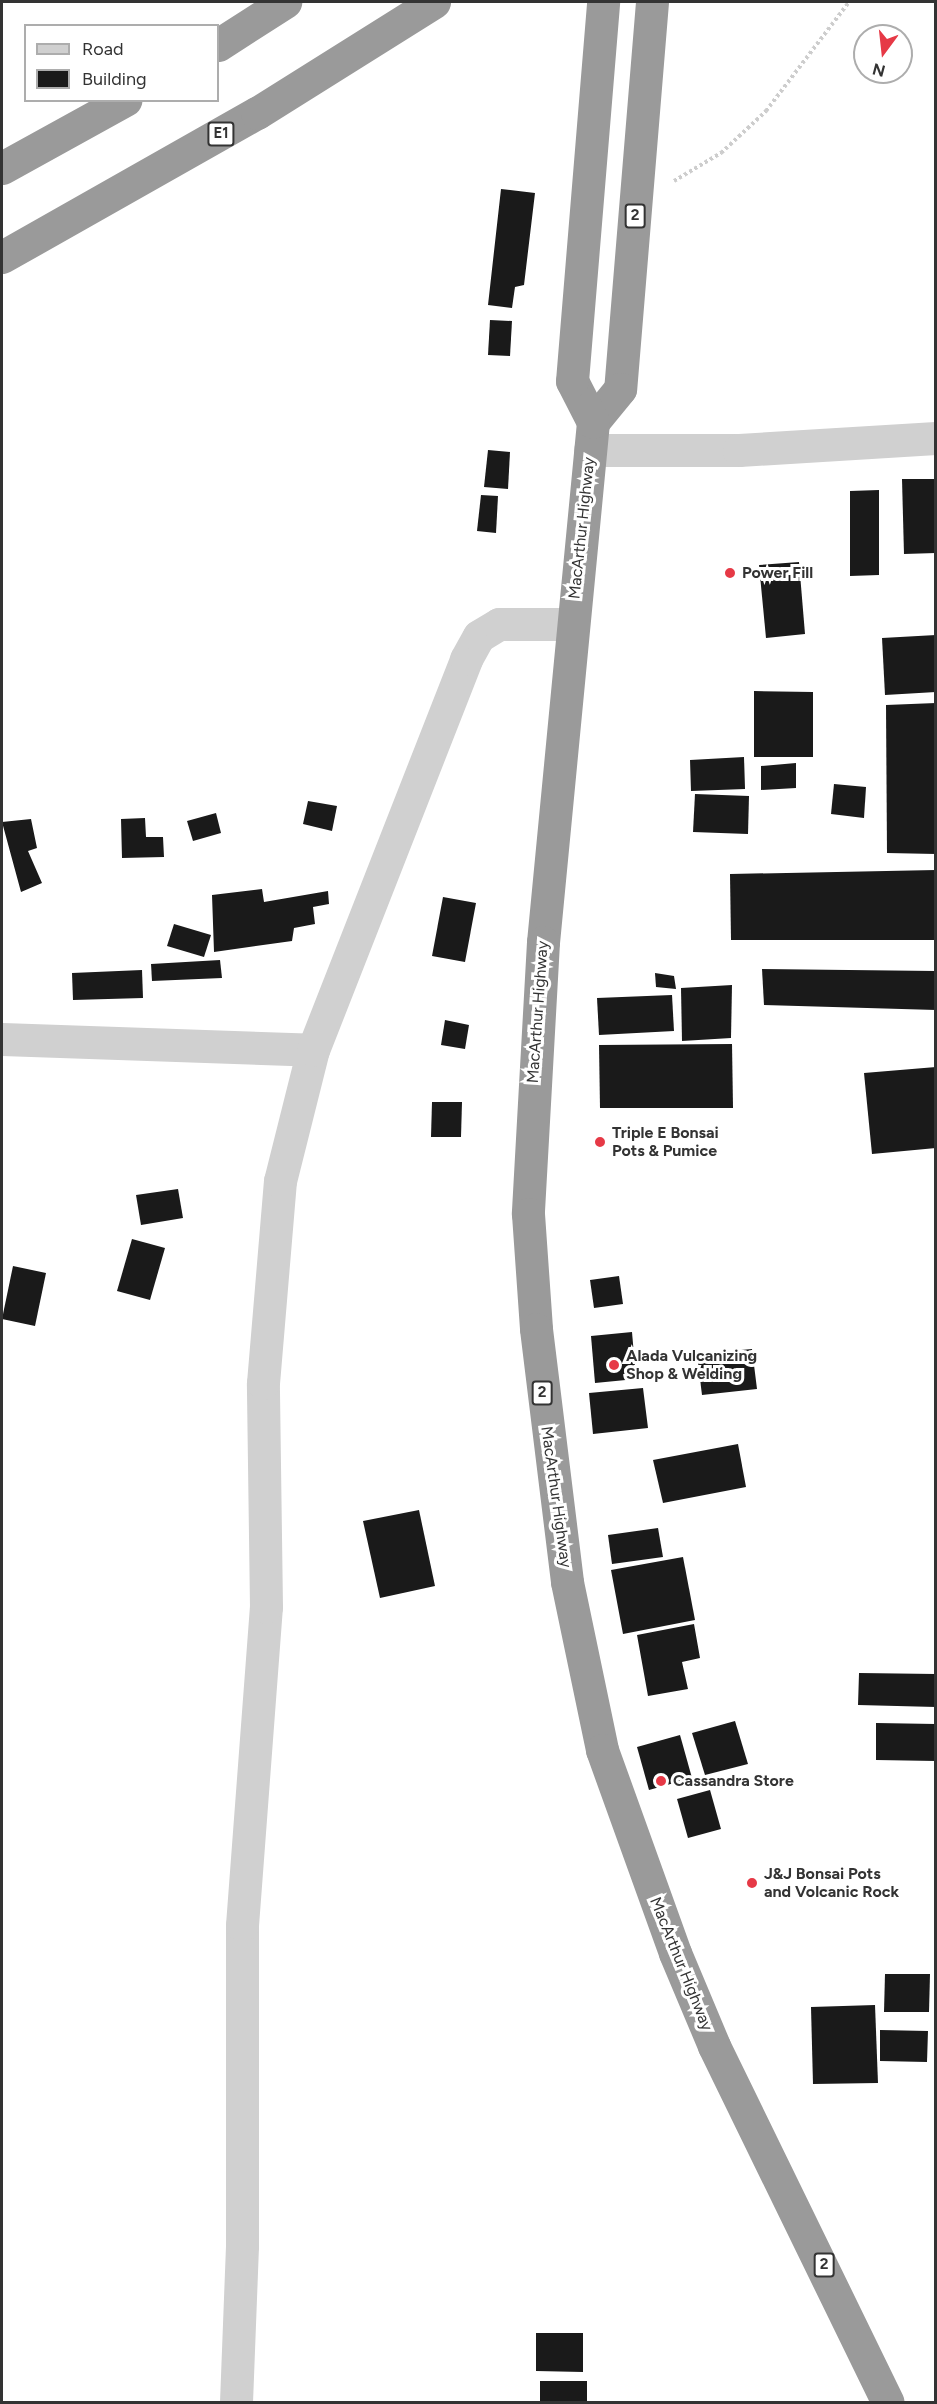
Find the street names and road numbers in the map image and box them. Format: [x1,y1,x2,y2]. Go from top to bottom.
road number: E1 [206,122,236,146]
road number: 2 [624,204,646,228]
street label: MacArthur Highway [565,456,599,600]
street label: MacArthur Highway [523,940,553,1084]
road number: 2 [532,1381,552,1405]
street label: MacArthur Highway [537,1425,575,1569]
street label: MacArthur Highway [645,1894,717,2034]
road number: 2 [814,2253,834,2277]

